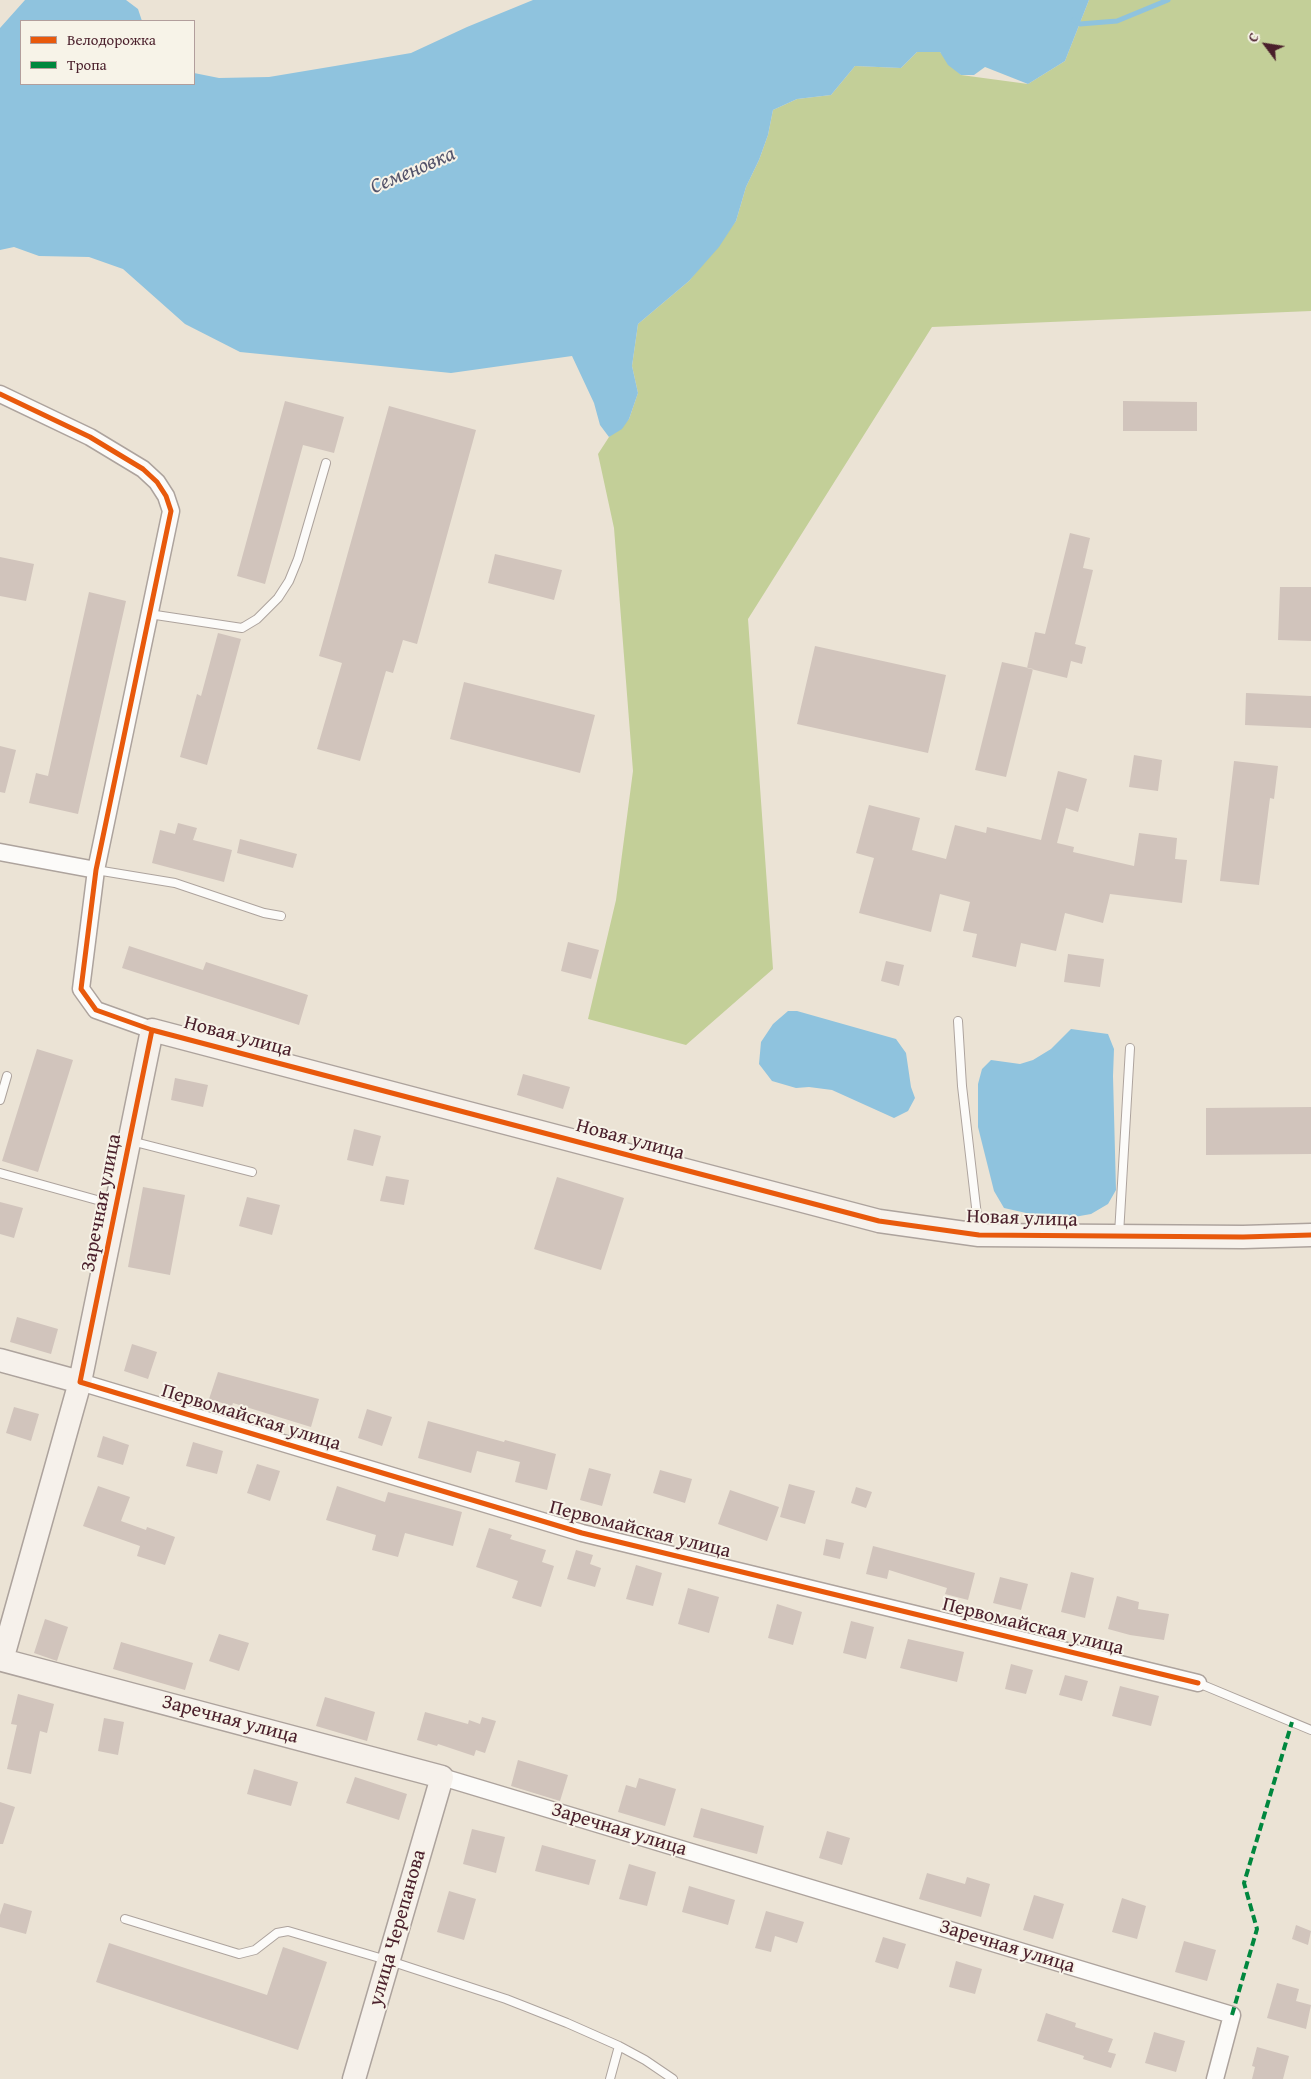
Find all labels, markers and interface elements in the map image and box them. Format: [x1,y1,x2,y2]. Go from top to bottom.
legend [20,20,195,85]
north arrow [1241,20,1291,70]
text: Велодорожка [67,29,156,50]
text: С [1243,29,1264,46]
text: Тропа [67,54,107,75]
water label: Семеновка [367,142,459,200]
street label: Новая улица [181,1011,295,1063]
street label: Новая улица [573,1114,687,1166]
street label: Заречная улица [77,1132,127,1274]
street label: Новая улица [966,1205,1078,1233]
street label: Первомайская улица [159,1379,343,1457]
street label: Первомайская улица [547,1496,733,1564]
street label: Первомайская улица [940,1593,1126,1661]
street label: Заречная улица [159,1690,301,1750]
street label: Заречная улица [548,1798,690,1862]
street label: улица Черепанова [364,1847,432,2009]
street label: Заречная улица [936,1915,1078,1979]

